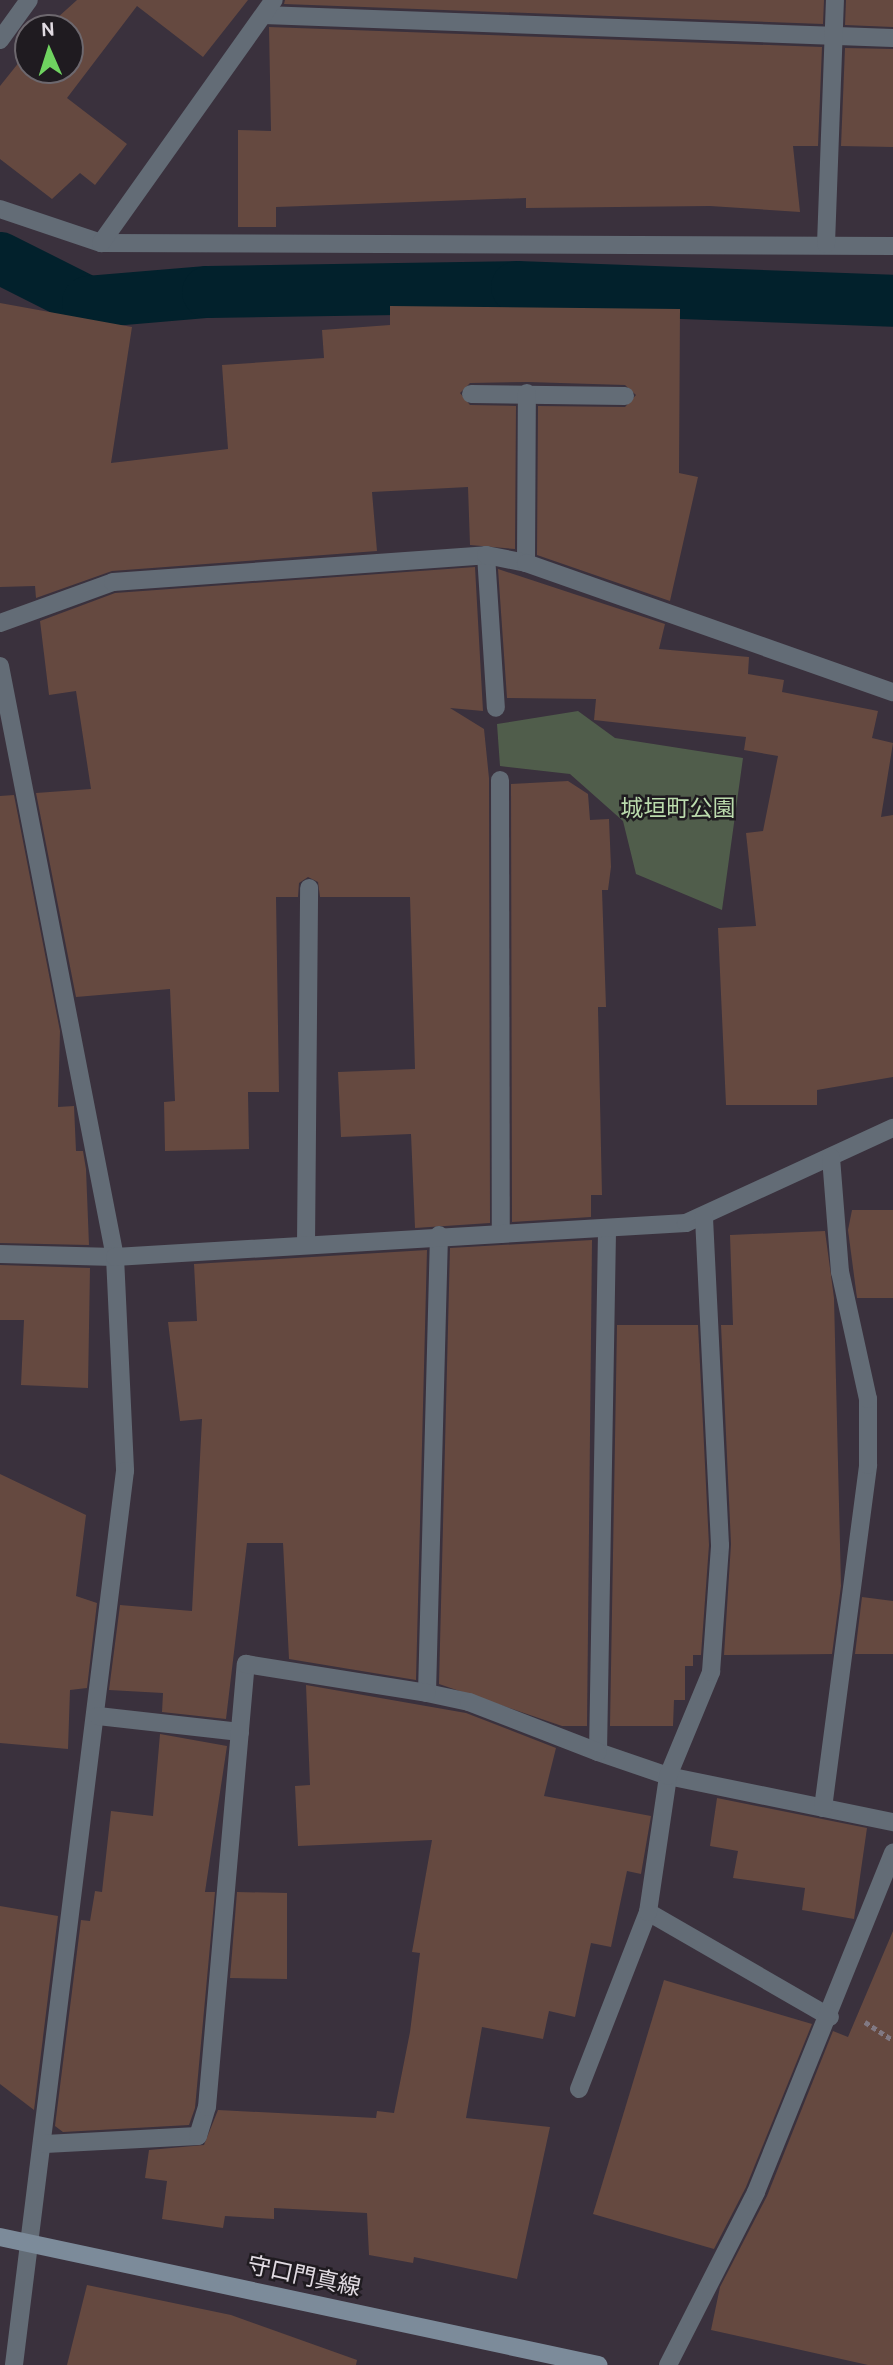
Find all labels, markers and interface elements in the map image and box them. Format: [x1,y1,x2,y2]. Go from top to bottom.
north arrow [14,14,84,84]
text: N [41,18,55,41]
park label: 城垣町公園 [621,794,735,822]
street label: 守口門真線 [245,2251,363,2301]

